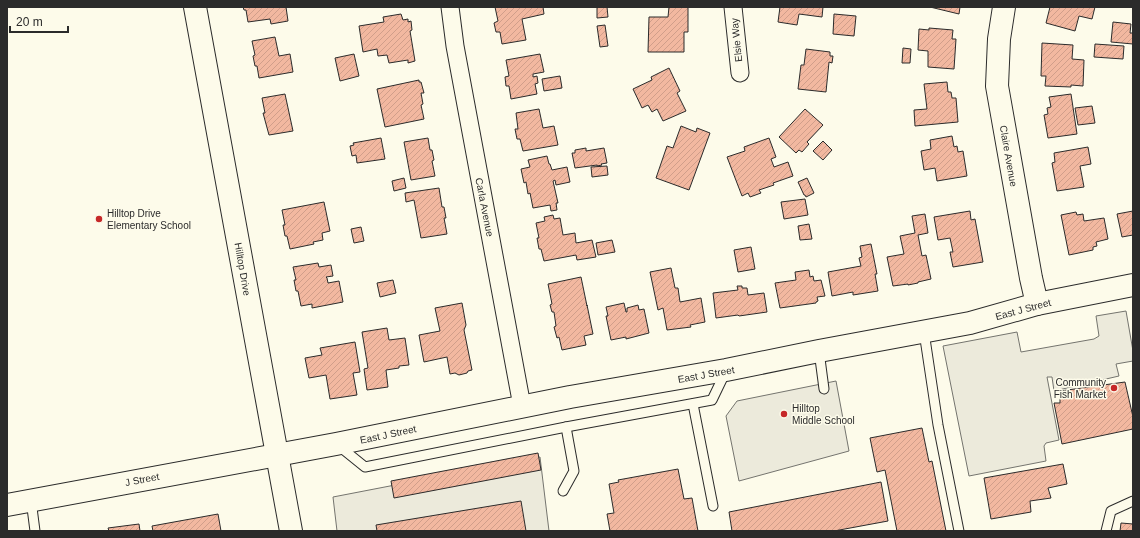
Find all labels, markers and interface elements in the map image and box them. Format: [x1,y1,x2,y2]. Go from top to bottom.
scale bar [10,8,68,34]
text: 20 m [16,15,43,29]
street label: Elsie Way [729,17,744,62]
street label: Claire Avenue [998,125,1019,188]
street label: Carla Avenue [473,177,496,238]
place label: Hilltop Drive Elementary School [107,208,191,231]
marker: Hilltop Drive Elementary School [94,214,104,224]
street label: Hilltop Drive [232,242,253,297]
street label: East J Street [994,297,1052,322]
street label: East J Street [677,364,735,385]
place label: Community Fish Market [1054,377,1106,400]
marker: Community Fish Market [1109,383,1119,393]
place label: Hilltop Middle School [792,403,855,426]
marker: Hilltop Middle School [779,409,789,419]
street label: East J Street [359,423,417,446]
street label: J Street [124,471,160,488]

